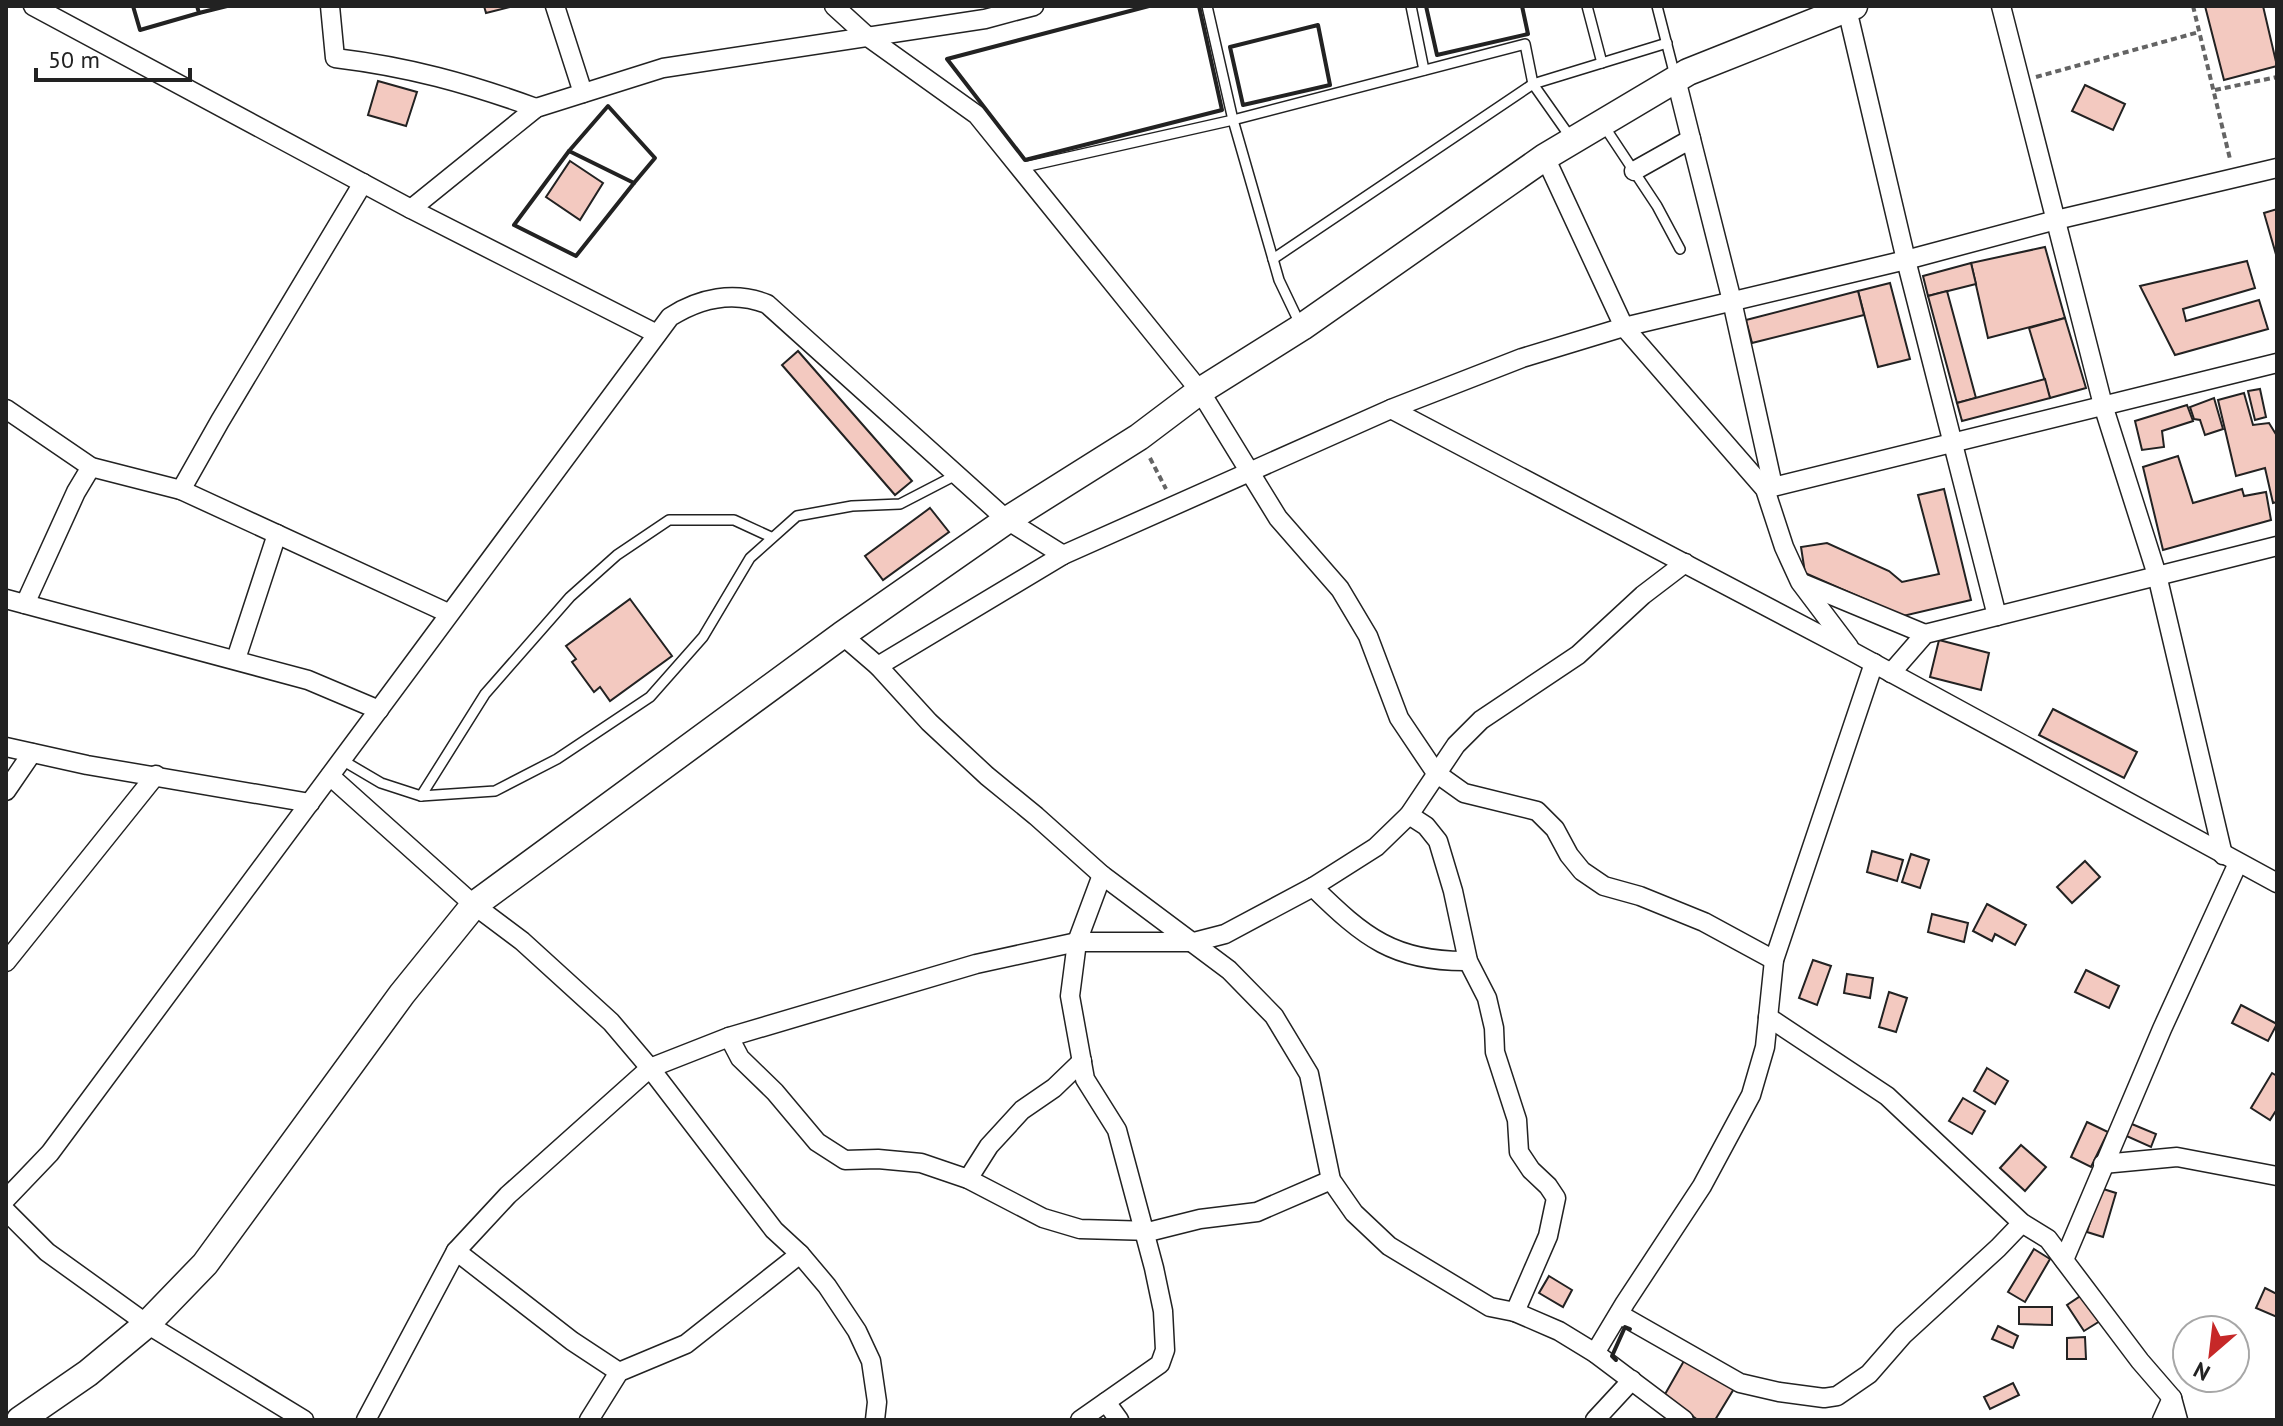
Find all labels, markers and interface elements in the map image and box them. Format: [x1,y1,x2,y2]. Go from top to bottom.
scale bar [36,32,190,82]
text: 50 m [48,44,100,75]
north arrow [2171,1314,2251,1394]
text: N [2189,1356,2215,1387]

